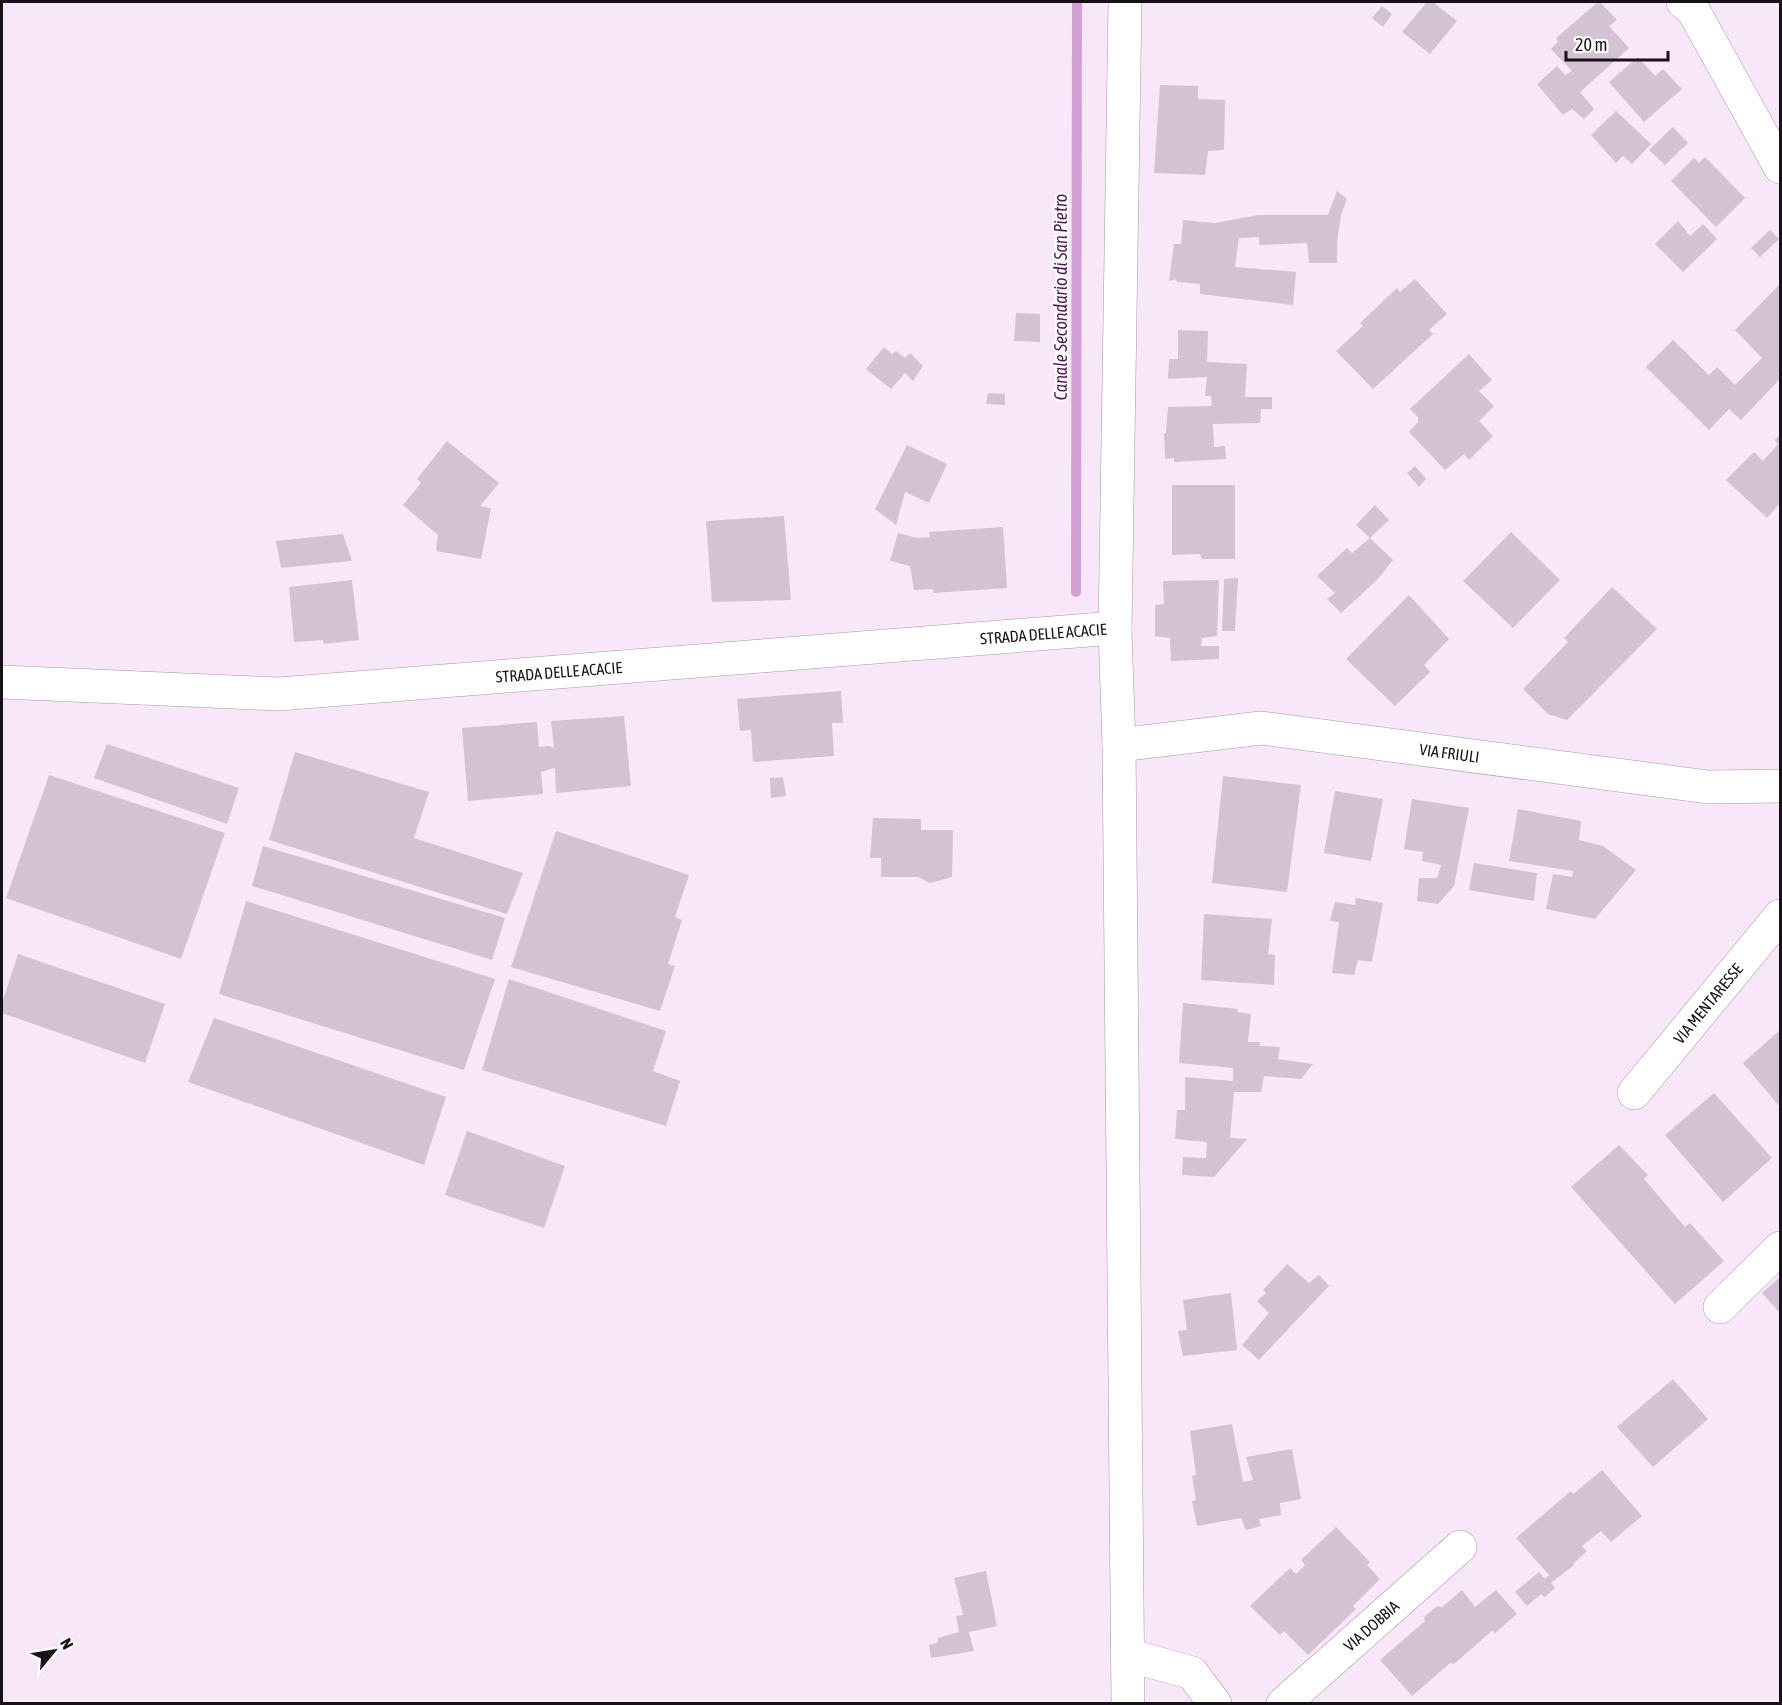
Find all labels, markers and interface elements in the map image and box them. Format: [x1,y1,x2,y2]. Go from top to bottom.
scale bar [1566,24,1668,62]
text: 20 m [1575,34,1607,55]
water label: Canale Secondario di San Pietro [1050,194,1071,400]
street label: STRADA DELLE ACACIE [979,620,1107,648]
street label: STRADA DELLE ACACIE [495,658,623,686]
street label: VIA FRIULI [1418,740,1480,766]
street label: VIA MENTARESSE [1670,960,1746,1047]
street label: VIA DOBBIA [1340,1596,1403,1655]
north arrow [24,1621,84,1681]
text: N [57,1635,77,1652]

